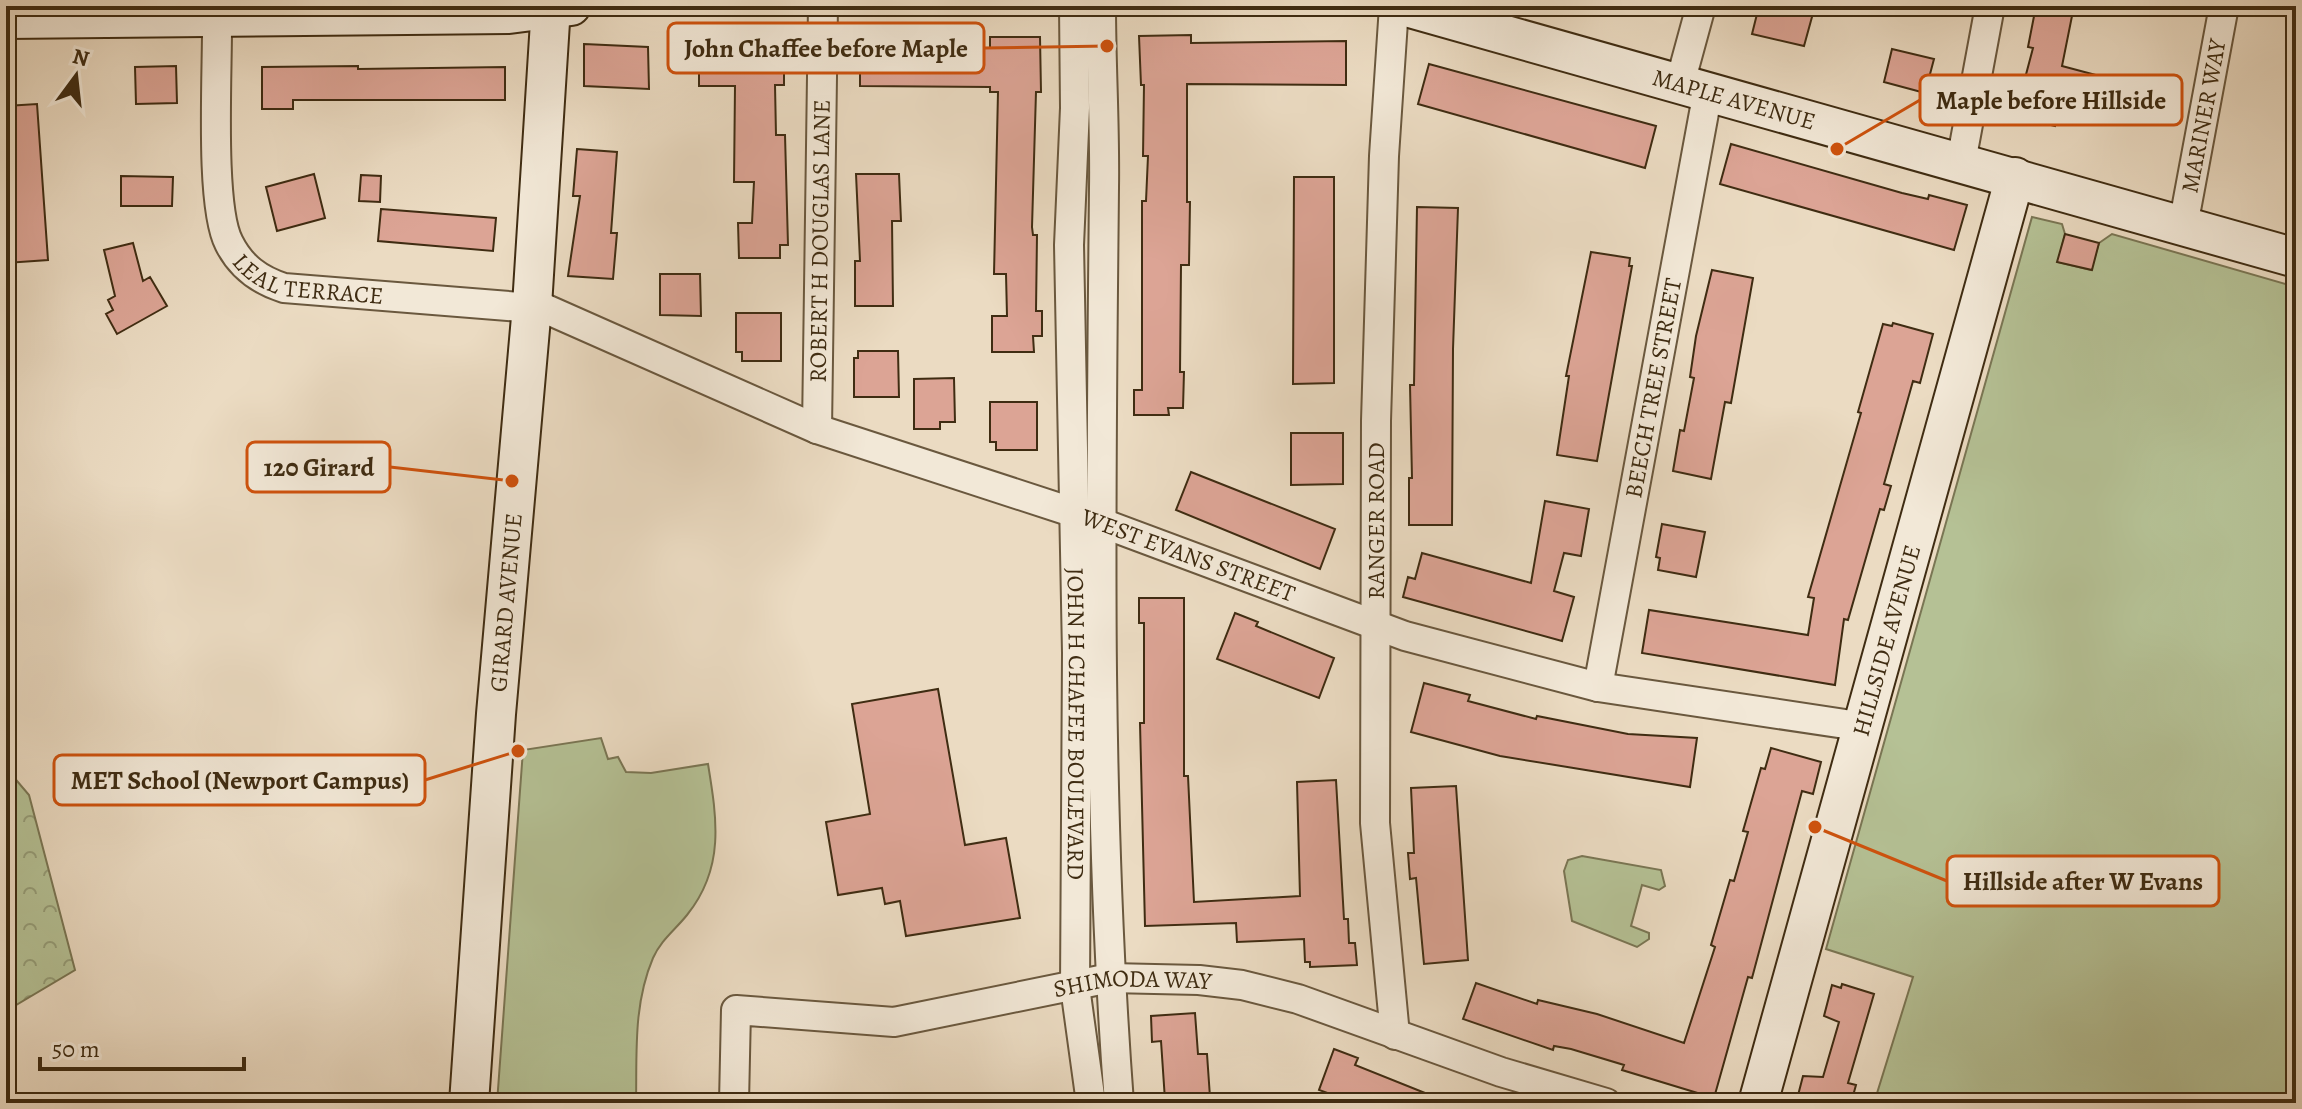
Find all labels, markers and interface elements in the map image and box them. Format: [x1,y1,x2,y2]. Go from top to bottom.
callout: John Chaffee before Maple [668,23,984,73]
text: John Chaffee before Maple [684,31,968,66]
street label: MARINER WAY [2174,35,2234,195]
north arrow [36,36,116,116]
text: N [69,41,93,74]
street label: MAPLE AVENUE [1649,61,1819,138]
callout: Maple before Hillside [1920,75,2182,125]
text: Maple before Hillside [1936,83,2166,118]
street label: ROBERT H DOUGLAS LANE [802,99,838,383]
street label: LEAL TERRACE [225,247,385,312]
street label: BEECH TREE STREET [1617,275,1689,501]
callout: 120 Girard [247,442,390,492]
street label: RANGER ROAD [1360,442,1392,600]
text: 120 Girard [264,450,375,485]
street label: WEST EVANS STREET [1076,500,1300,610]
street label: GIRARD AVENUE [482,512,530,693]
street label: HILLSIDE AVENUE [1845,541,1928,740]
street label: JOHN H CHAFEE BOULEVARD [1059,567,1093,880]
callout: MET School (Newport Campus) [54,755,425,805]
text: MET School (Newport Campus) [71,763,409,798]
callout: Hillside after W Evans [1947,856,2219,906]
text: Hillside after W Evans [1963,864,2203,899]
street label: SHIMODA WAY [1051,962,1214,1005]
scale bar [40,1021,244,1071]
text: 50 m [52,1033,100,1065]

